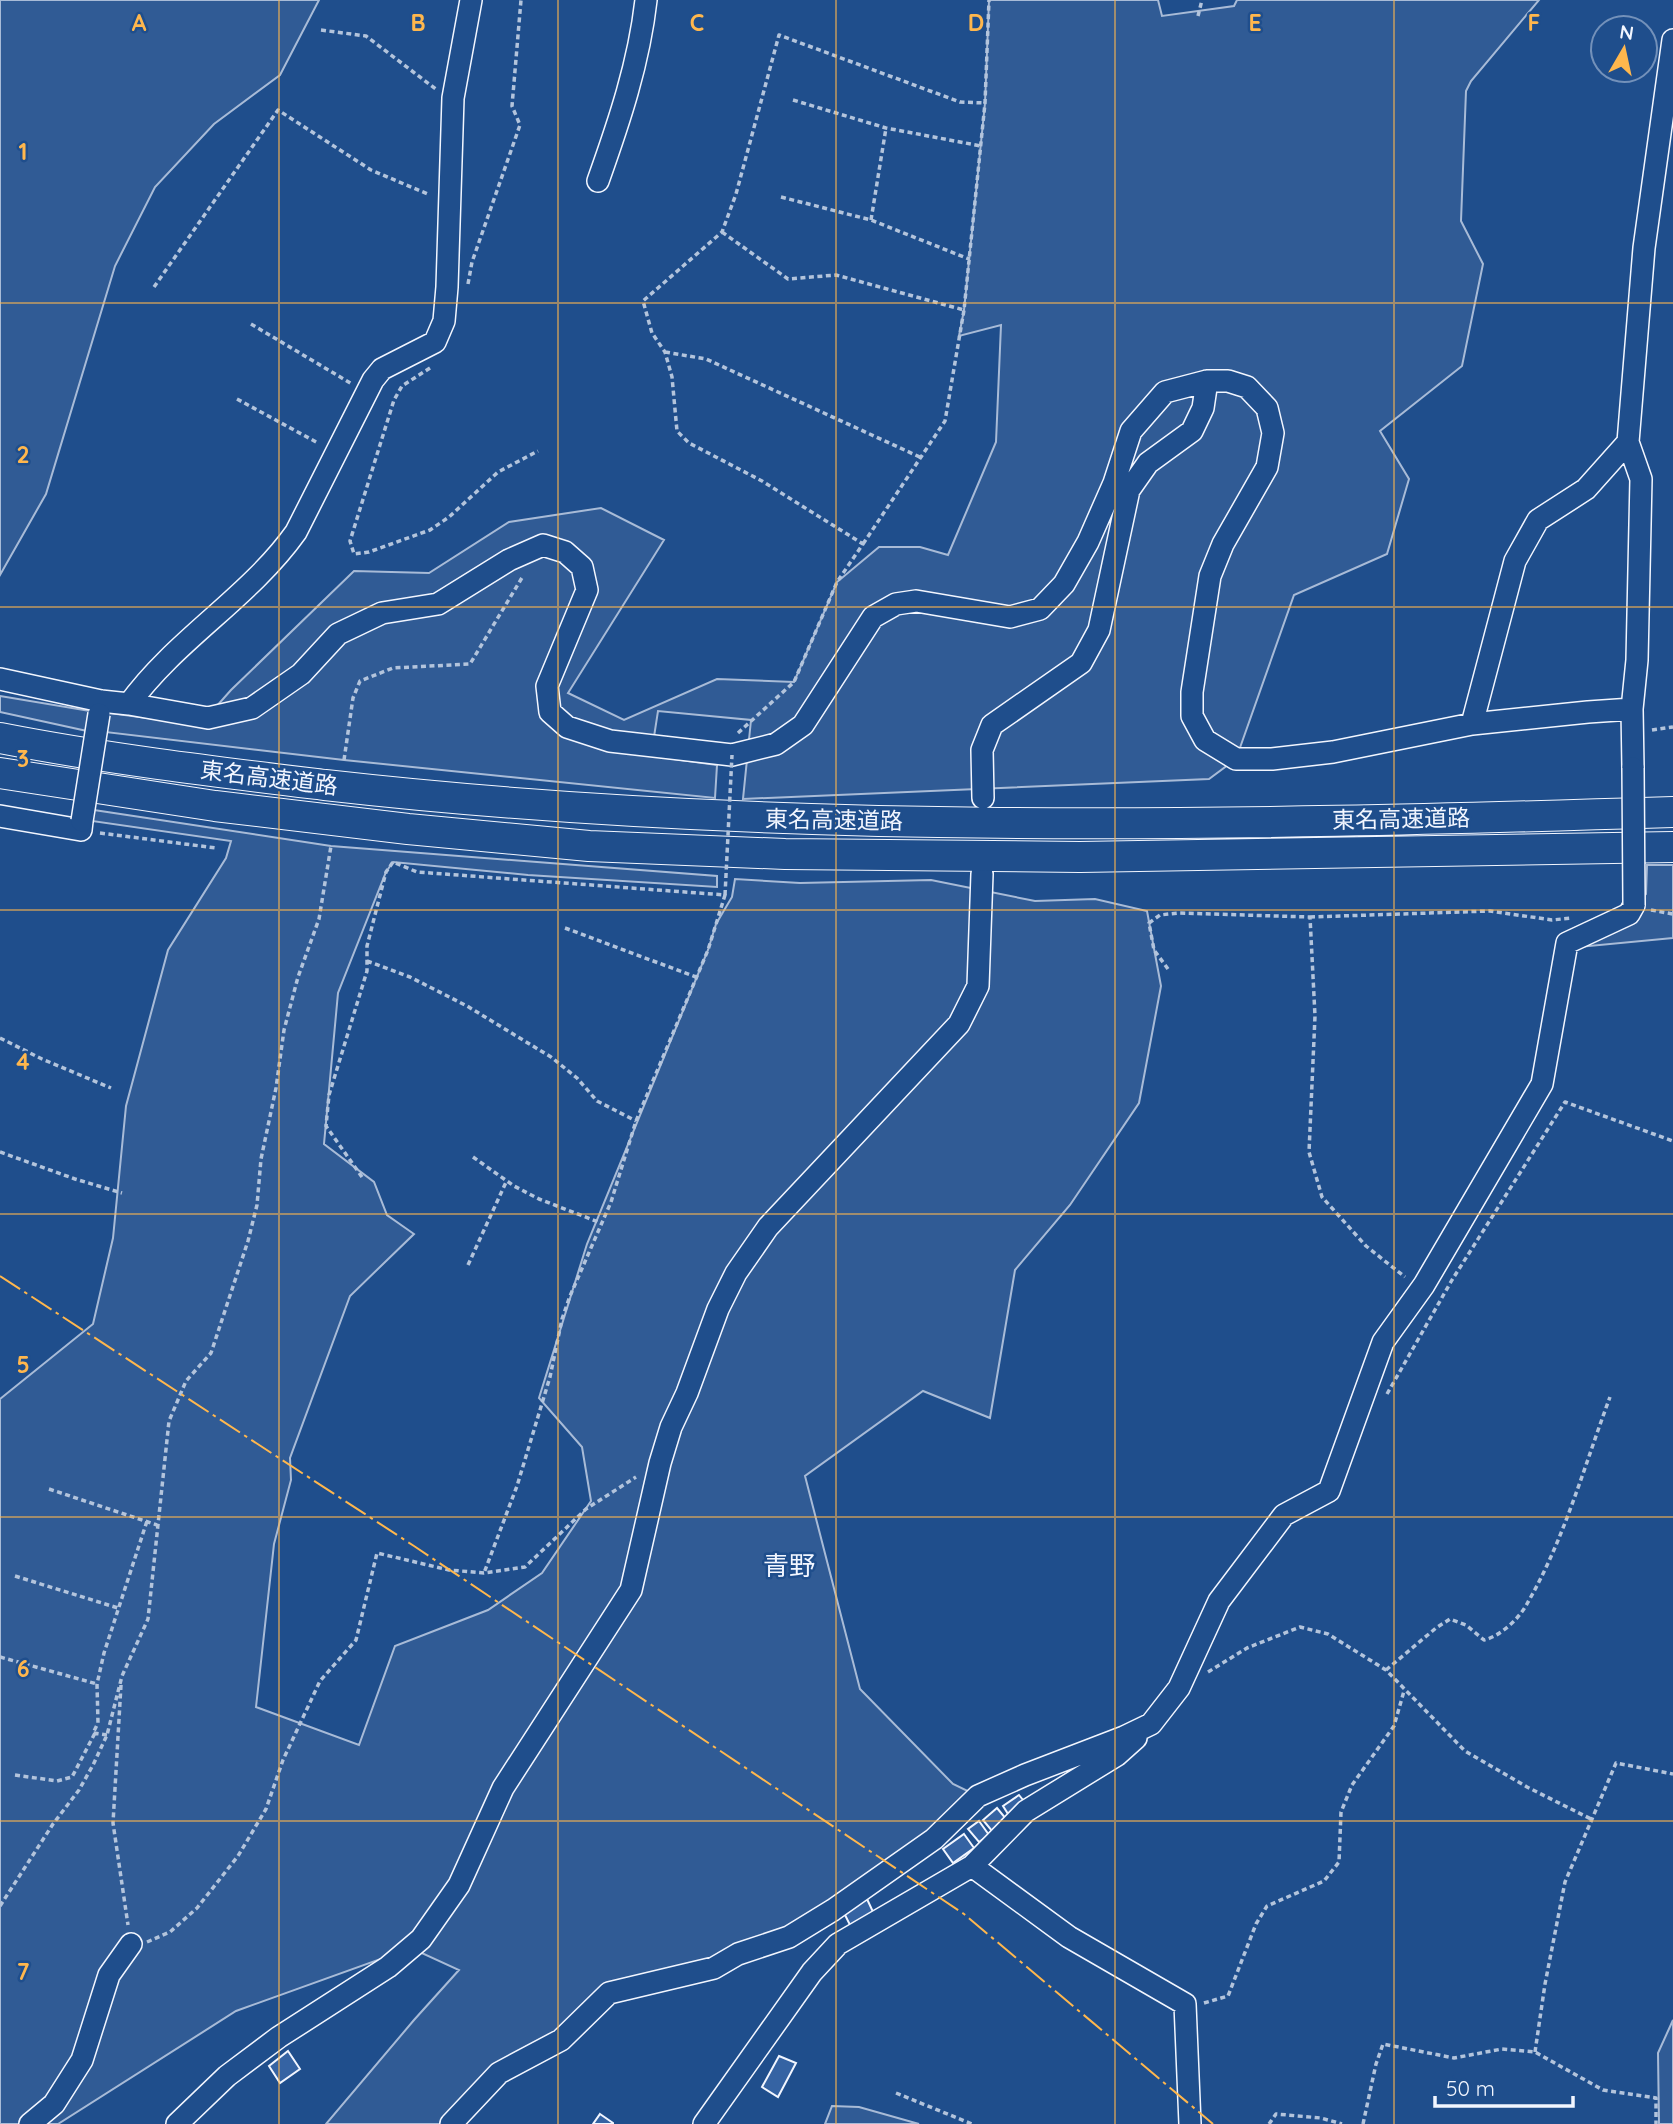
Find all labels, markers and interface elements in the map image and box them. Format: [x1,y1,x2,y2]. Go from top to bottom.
text: A [132,8,147,37]
text: B [410,8,426,37]
text: C [690,8,704,37]
text: D [968,8,984,37]
text: E [1248,8,1262,37]
text: F [1528,8,1540,37]
north arrow [1589,14,1659,84]
text: N [1618,19,1635,45]
text: 1 [19,137,27,166]
text: 2 [16,440,30,469]
text: 3 [17,744,29,773]
street label: 東名高速道路 [199,755,339,800]
street label: 東名高速道路 [1332,803,1470,834]
street label: 東名高速道路 [765,804,903,835]
text: 4 [16,1047,30,1076]
text: 5 [16,1350,30,1379]
district label: 青野 [763,1549,815,1582]
text: 6 [17,1654,29,1683]
text: 7 [17,1957,30,1986]
scale bar [1435,2064,1573,2108]
text: 50 m [1446,2075,1495,2101]

